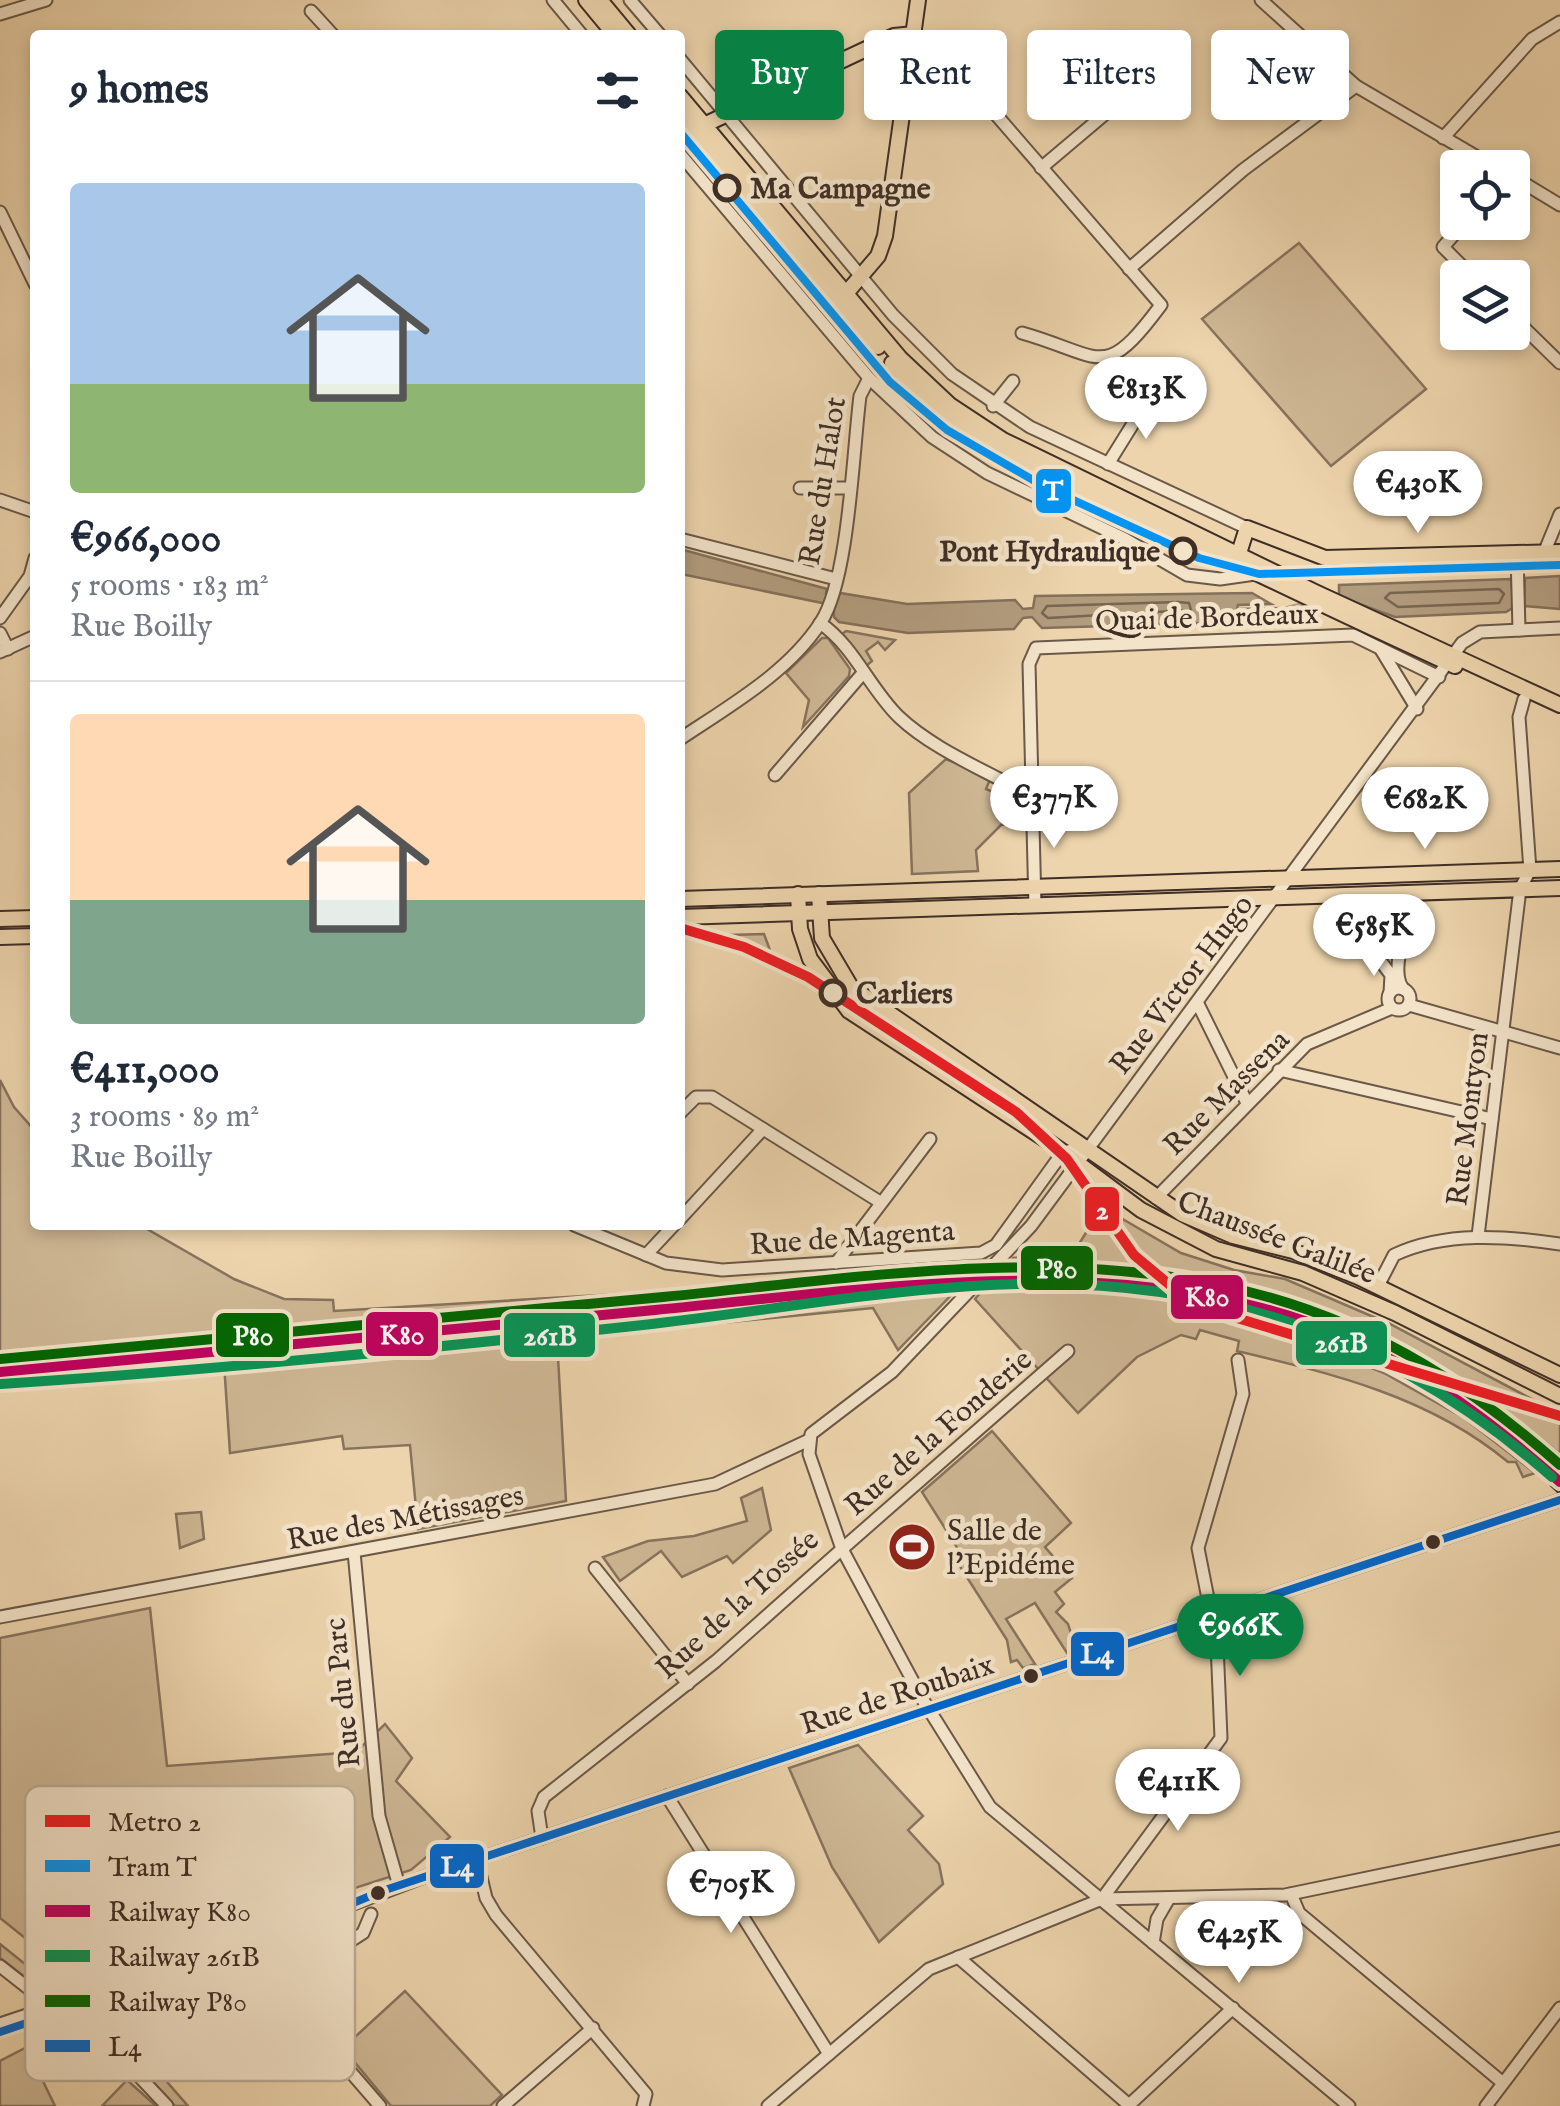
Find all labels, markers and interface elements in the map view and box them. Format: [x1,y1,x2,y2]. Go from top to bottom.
chip: Buy [715,30,844,120]
chip: Rent [864,30,1007,120]
chip: Filters [1027,30,1191,120]
chip: New [1211,30,1349,120]
icon: filters [590,63,645,118]
text: 9 homes [70,64,209,117]
map controls [1440,150,1530,350]
button: locate [1440,150,1530,240]
place label: Ma Campagne [750,171,931,209]
marker: Ma Campagne [714,175,740,201]
icon: home [268,248,448,428]
button: layers [1440,260,1530,350]
pin: €813K [1076,357,1216,442]
text: €813K [1107,369,1185,410]
street label: Rue du Halot [792,394,856,568]
pin: €430K [1348,451,1488,536]
text: €430K [1375,463,1461,504]
line badge: T [1034,467,1073,515]
text: T [1042,475,1064,510]
text: €966,000 [70,513,221,566]
place label: Pont Hydraulique [939,534,1160,572]
marker: Pont Hydraulique [1170,538,1196,564]
text: 5 rooms · 183 m² [70,566,269,607]
street label: Quai de Bordeaux [1095,596,1320,642]
text: Rue Boilly [70,607,212,648]
pin: €377K [984,766,1124,851]
pin: €682K [1355,767,1495,852]
text: €377K [1012,778,1096,819]
icon: home [268,779,448,959]
text: €682K [1384,779,1466,820]
street label: Rue Victor Hugo [1102,887,1263,1083]
pin: €585K [1304,894,1444,979]
text: €585K [1335,906,1413,947]
place label: Carliers [856,976,953,1014]
marker: Carliers [820,980,846,1006]
street label: Rue Massena [1156,1022,1299,1165]
street label: Rue Montyon [1439,1030,1499,1208]
text: €411,000 [70,1044,220,1097]
text: 3 rooms · 89 m² [70,1097,259,1138]
text: Rue Boilly [70,1138,212,1179]
street label: Chaussée Galilée [1172,1184,1381,1294]
line badge: 2 [1083,1185,1121,1233]
text: 2 [1095,1194,1109,1229]
street label: Rue de Magenta [748,1213,956,1265]
line badge: P80 [1019,1244,1095,1292]
text: P80 [1037,1253,1077,1288]
line badge: K80 [1169,1273,1245,1321]
text: K80 [1185,1281,1229,1316]
line badge: K80 [364,1310,440,1358]
line badge: P80 [214,1311,291,1359]
line badge: 261B [502,1311,597,1359]
text: K80 [380,1319,424,1354]
line badge: 261B [1294,1319,1389,1367]
text: P80 [233,1320,273,1355]
text: 261B [523,1320,577,1355]
text: 261B [1314,1327,1368,1362]
street label: Rue de la Fonderie [838,1342,1041,1525]
street label: Rue des Métissages [284,1477,527,1561]
place label: Salle de l'Epidéme [947,1513,1075,1585]
sports icon: Salle de l'Epidéme [886,1521,938,1573]
street label: Rue de la Tossée [649,1522,828,1689]
unlabelled marker [1423,1532,1443,1552]
pin: €966K [1170,1594,1310,1679]
text: €966K [1199,1606,1281,1647]
street label: Rue du Parc [317,1616,371,1770]
line badge: L4 [1069,1630,1126,1678]
text: L4 [1080,1638,1114,1673]
street label: Rue de Roubaix [796,1647,999,1745]
unlabelled marker [1021,1666,1041,1686]
pin: €411K [1108,1749,1248,1834]
text: €411K [1137,1761,1219,1802]
legend [25,1786,355,2081]
text: Metro 2 [108,1806,201,1841]
line badge: L4 [428,1842,486,1890]
text: Tram T [108,1851,197,1886]
text: L4 [440,1851,474,1886]
pin: €705K [661,1851,801,1936]
text: €705K [689,1863,773,1904]
unlabelled marker [368,1883,388,1903]
text: Railway K80 [108,1896,251,1931]
pin: €425K [1169,1901,1309,1986]
text: €425K [1197,1913,1281,1954]
text: Railway 261B [108,1941,260,1976]
text: Railway P80 [108,1986,247,2021]
text: L4 [108,2031,142,2066]

